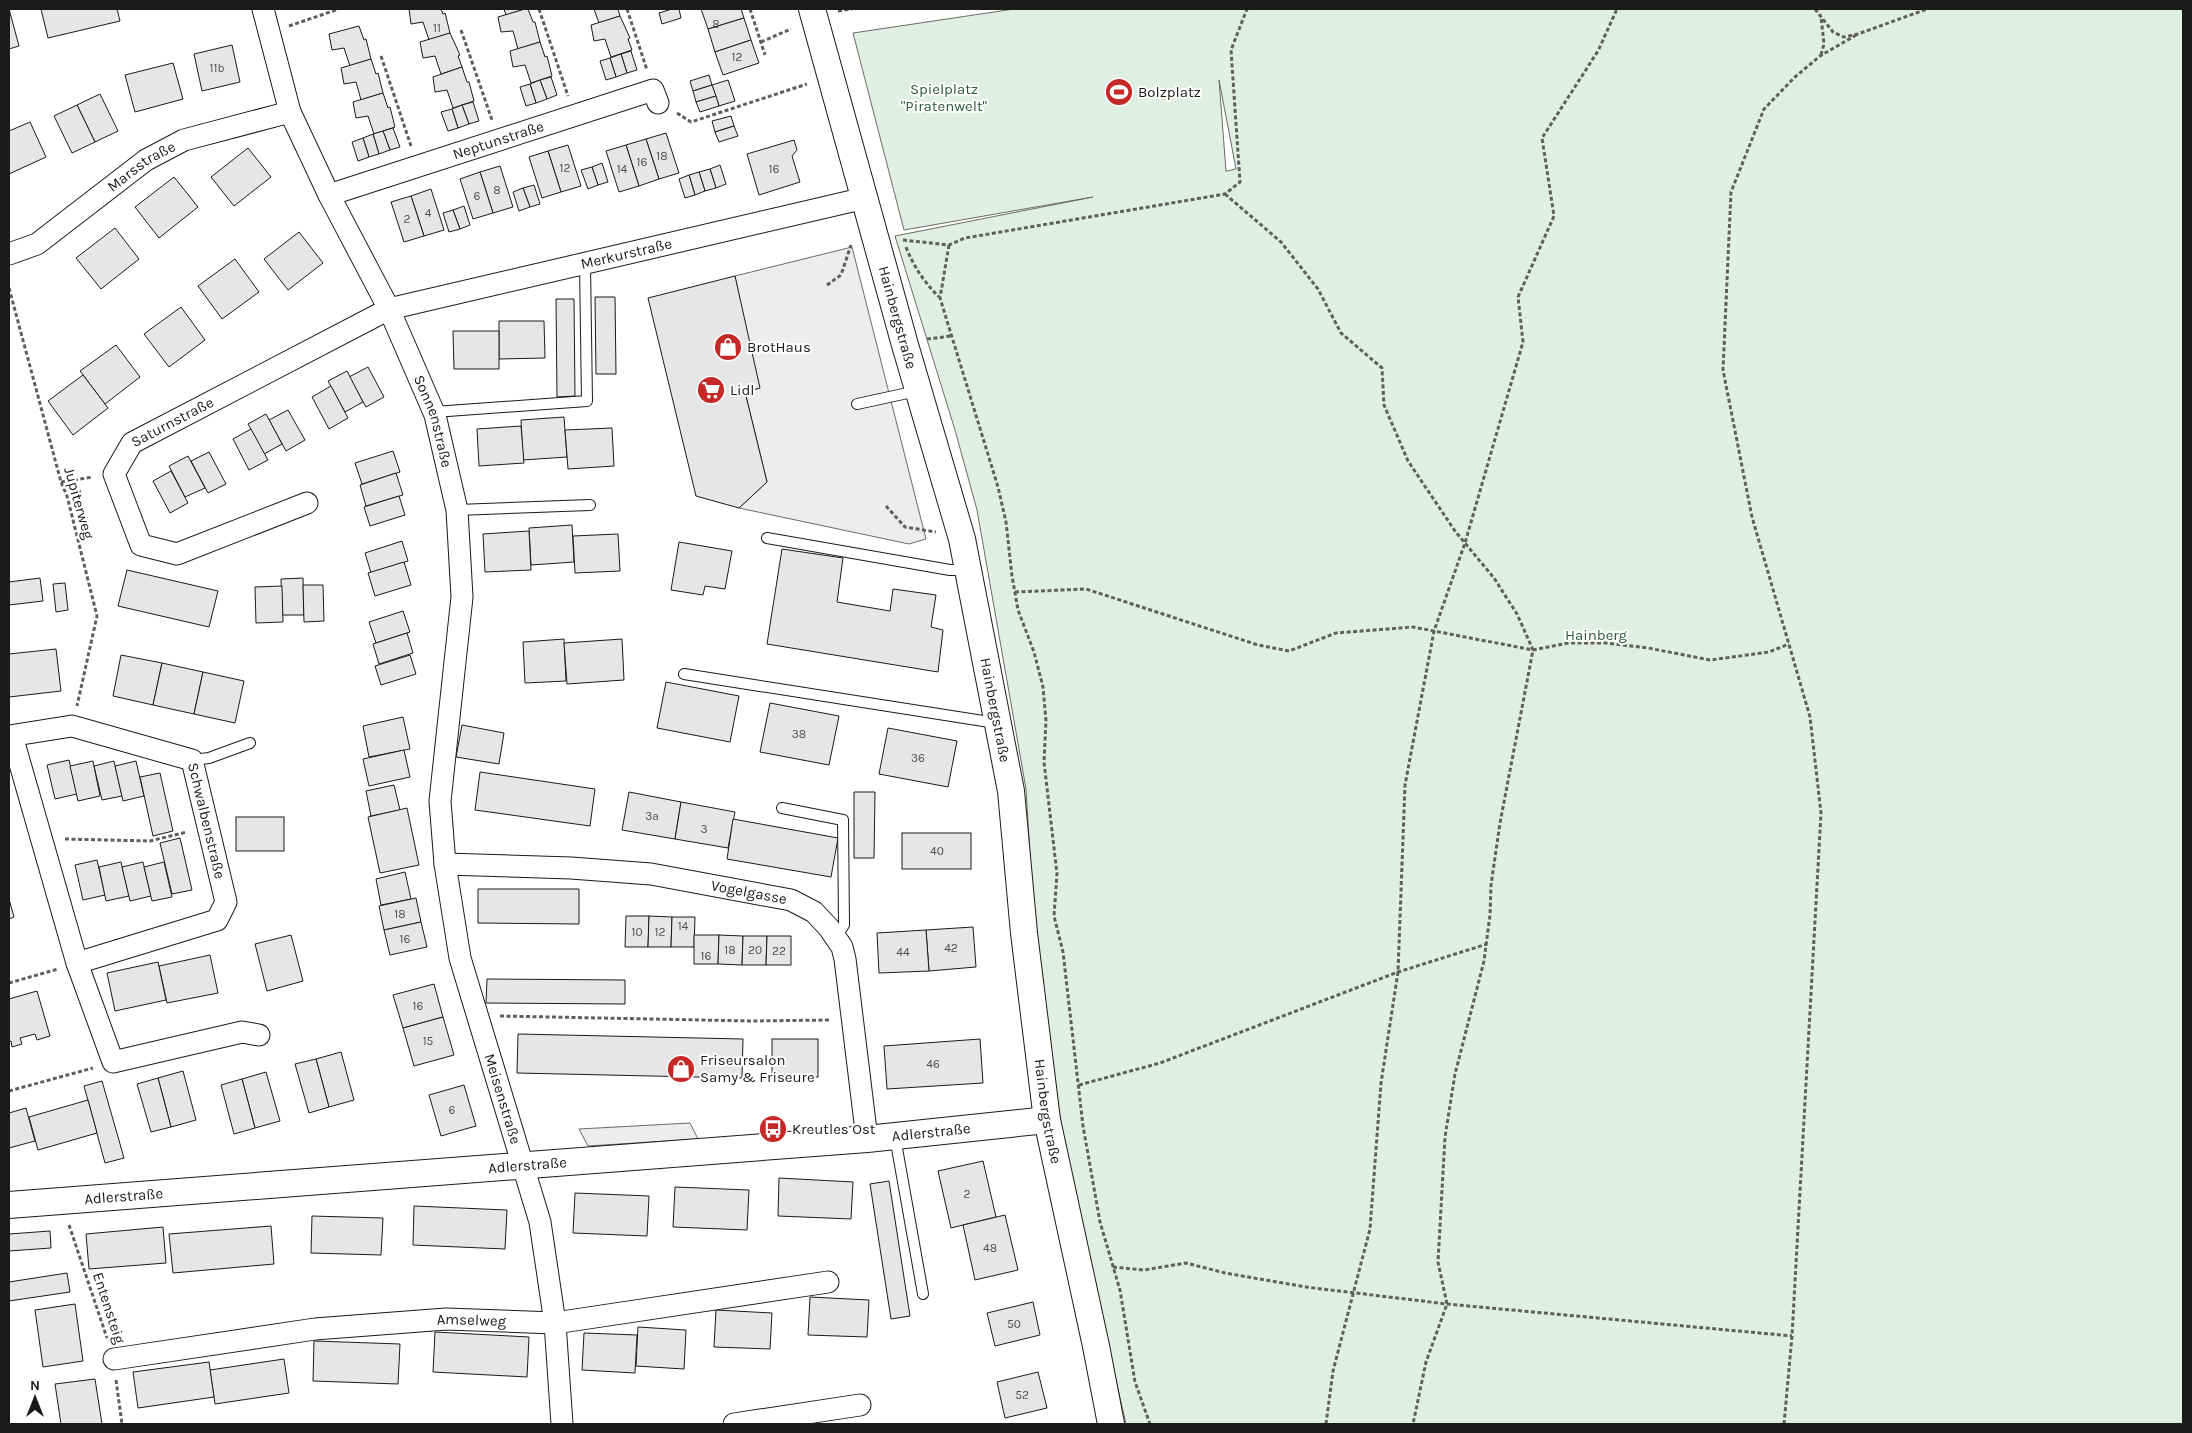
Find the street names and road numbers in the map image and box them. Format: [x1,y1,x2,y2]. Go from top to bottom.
street label: Neptunstraße [451,117,546,163]
street label: Marsstraße [104,137,178,196]
street label: Merkurstraße [579,234,674,273]
street label: Hainbergstraße [875,264,921,371]
street label: Sonnenstraße [410,372,456,469]
street label: Saturnstraße [128,393,217,451]
street label: Jupiterweg [60,465,98,542]
street label: Hainbergstraße [976,656,1014,764]
street label: Schwalbenstraße [184,761,229,881]
street label: Vogelgasse [710,876,788,908]
street label: Meisenstraße [480,1051,525,1146]
street label: Hainbergstraße [1031,1058,1065,1165]
street label: Adlerstraße [891,1119,971,1145]
street label: Adlerstraße [487,1153,568,1177]
street label: Adlerstraße [84,1184,164,1208]
street label: Entensteig [89,1270,129,1346]
street label: Amselweg [436,1310,507,1330]

